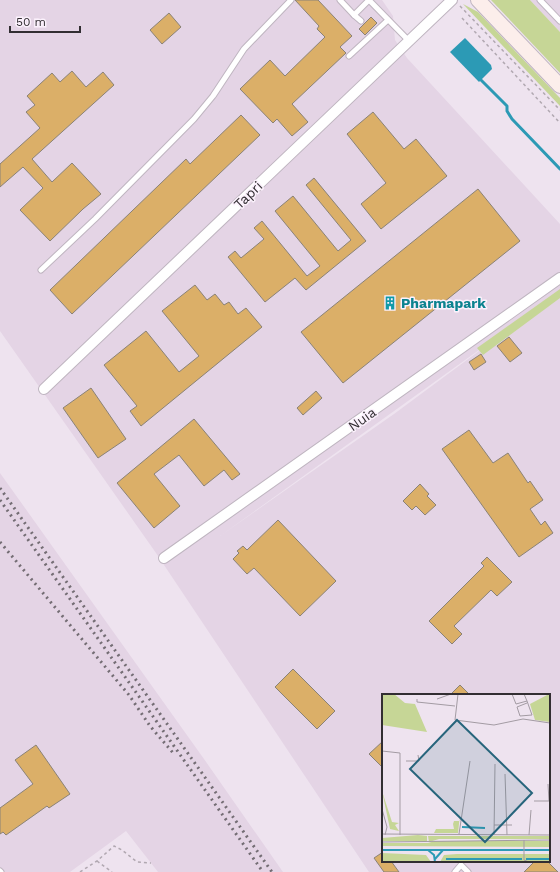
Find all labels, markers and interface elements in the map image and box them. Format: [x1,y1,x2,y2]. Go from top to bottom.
scale bar [10,8,80,34]
text: 50 m [16,15,46,29]
street label: Tapri [231,178,265,212]
building icon: Pharmapark [382,295,398,311]
place label: Pharmapark [401,295,486,311]
street label: Nuia [345,404,379,434]
inset map [382,694,550,862]

